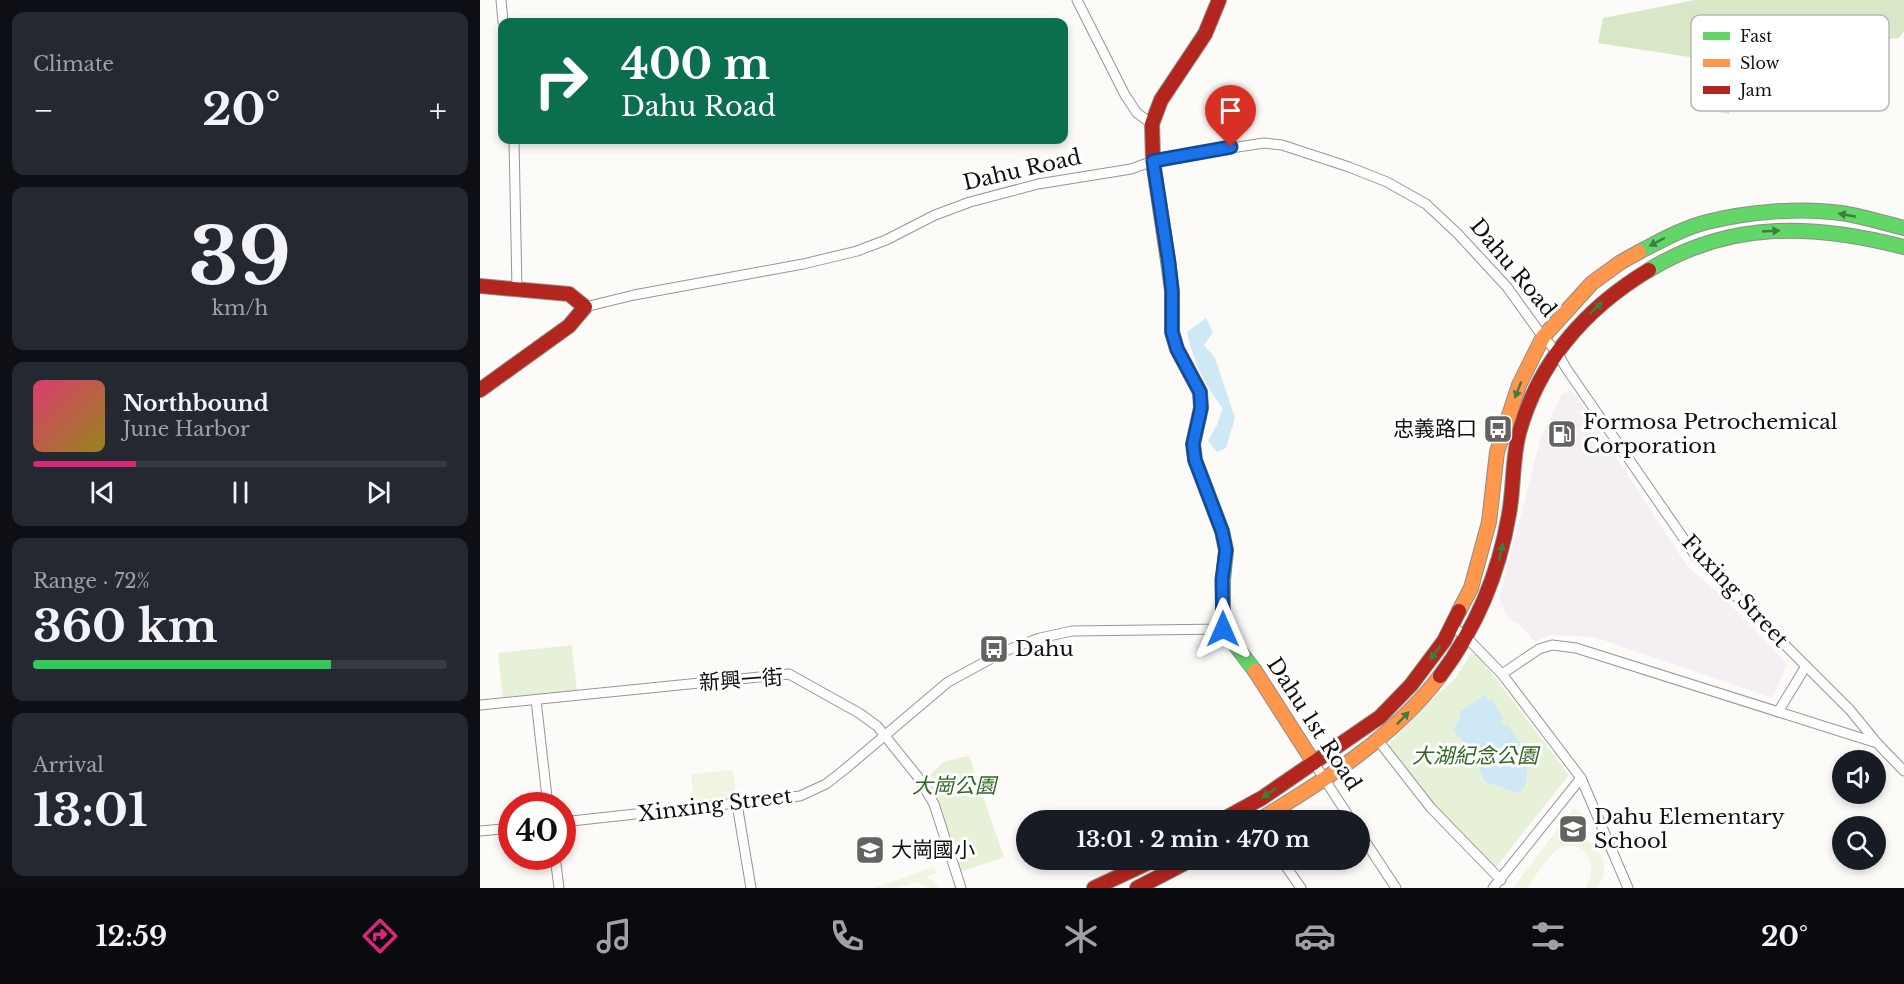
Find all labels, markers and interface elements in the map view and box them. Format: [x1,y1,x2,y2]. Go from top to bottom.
legend [1691,15,1889,111]
text: Fast [1740,26,1772,46]
text: 400 m [621,38,770,90]
icon: right [522,42,600,120]
text: Climate [33,52,114,76]
text: Slow [1740,53,1780,73]
text: Jam [1738,80,1772,100]
text: 20° [202,81,281,137]
pin [1205,85,1256,147]
text: − [33,90,54,131]
text: + [429,90,447,131]
text: Dahu Road [621,90,776,123]
icon: arrive [1214,94,1247,127]
street label: Dahu Road [960,144,1084,196]
text: 39 [189,208,291,305]
one-way arrow [1837,210,1856,219]
street label: Dahu Road [1464,213,1562,323]
one-way arrow [1761,226,1780,235]
one-way arrow [1649,237,1666,247]
text: km/h [212,296,268,320]
one-way arrow [1588,301,1603,315]
one-way arrow [1513,381,1522,399]
text: Northbound [123,390,269,417]
place label: Formosa Petrochemical Corporation [1583,409,1838,459]
bus stop icon: 忠義路口 [1482,413,1514,445]
place label: 忠義路口 [1393,416,1477,442]
text: June Harbor [123,417,250,441]
fuel station icon: Formosa Petrochemical Corporation [1546,418,1578,450]
icon: previous [86,476,119,509]
icon: pause [224,476,257,509]
icon: next [362,476,395,509]
street label: Fuxing Street [1676,529,1794,653]
one-way arrow [1497,543,1506,562]
text: Range · 72% [33,569,150,593]
position arrow [1191,597,1255,661]
text: 360 km [33,598,218,654]
bus stop icon: Dahu [978,633,1010,665]
place label: Dahu [1015,636,1074,662]
one-way arrow [1429,645,1441,661]
street label: Dahu 1st Road [1261,653,1367,795]
street label: 新興一街 [698,664,784,696]
one-way arrow [1396,712,1410,726]
park label: 大湖紀念公園 [1412,743,1541,769]
map controls [1832,750,1886,870]
button: sound [1832,750,1886,804]
text: Arrival [33,753,104,777]
park label: 大崗公園 [912,773,999,799]
text: 13:01 [33,782,148,838]
street label: Xinxing Street [637,783,793,827]
one-way arrow [1261,787,1277,799]
speed limit sign: 40 [498,792,576,870]
place label: Dahu Elementary School [1594,804,1785,854]
school or university icon: Dahu Elementary School [1557,813,1589,845]
button: search [1832,816,1886,870]
text: 13:01 · 2 min · 470 m [1076,826,1310,853]
school or university icon: 大崗國小 [854,834,886,866]
place label: 大崗國小 [891,837,975,863]
icon: directions [359,915,401,957]
icon: music [593,915,635,957]
icon: phone [826,915,868,957]
icon: climate [1060,915,1102,957]
icon: car [1294,915,1336,957]
icon: filters [1527,915,1569,957]
text: 12:59 [96,920,167,953]
text: 20° [1761,920,1808,953]

